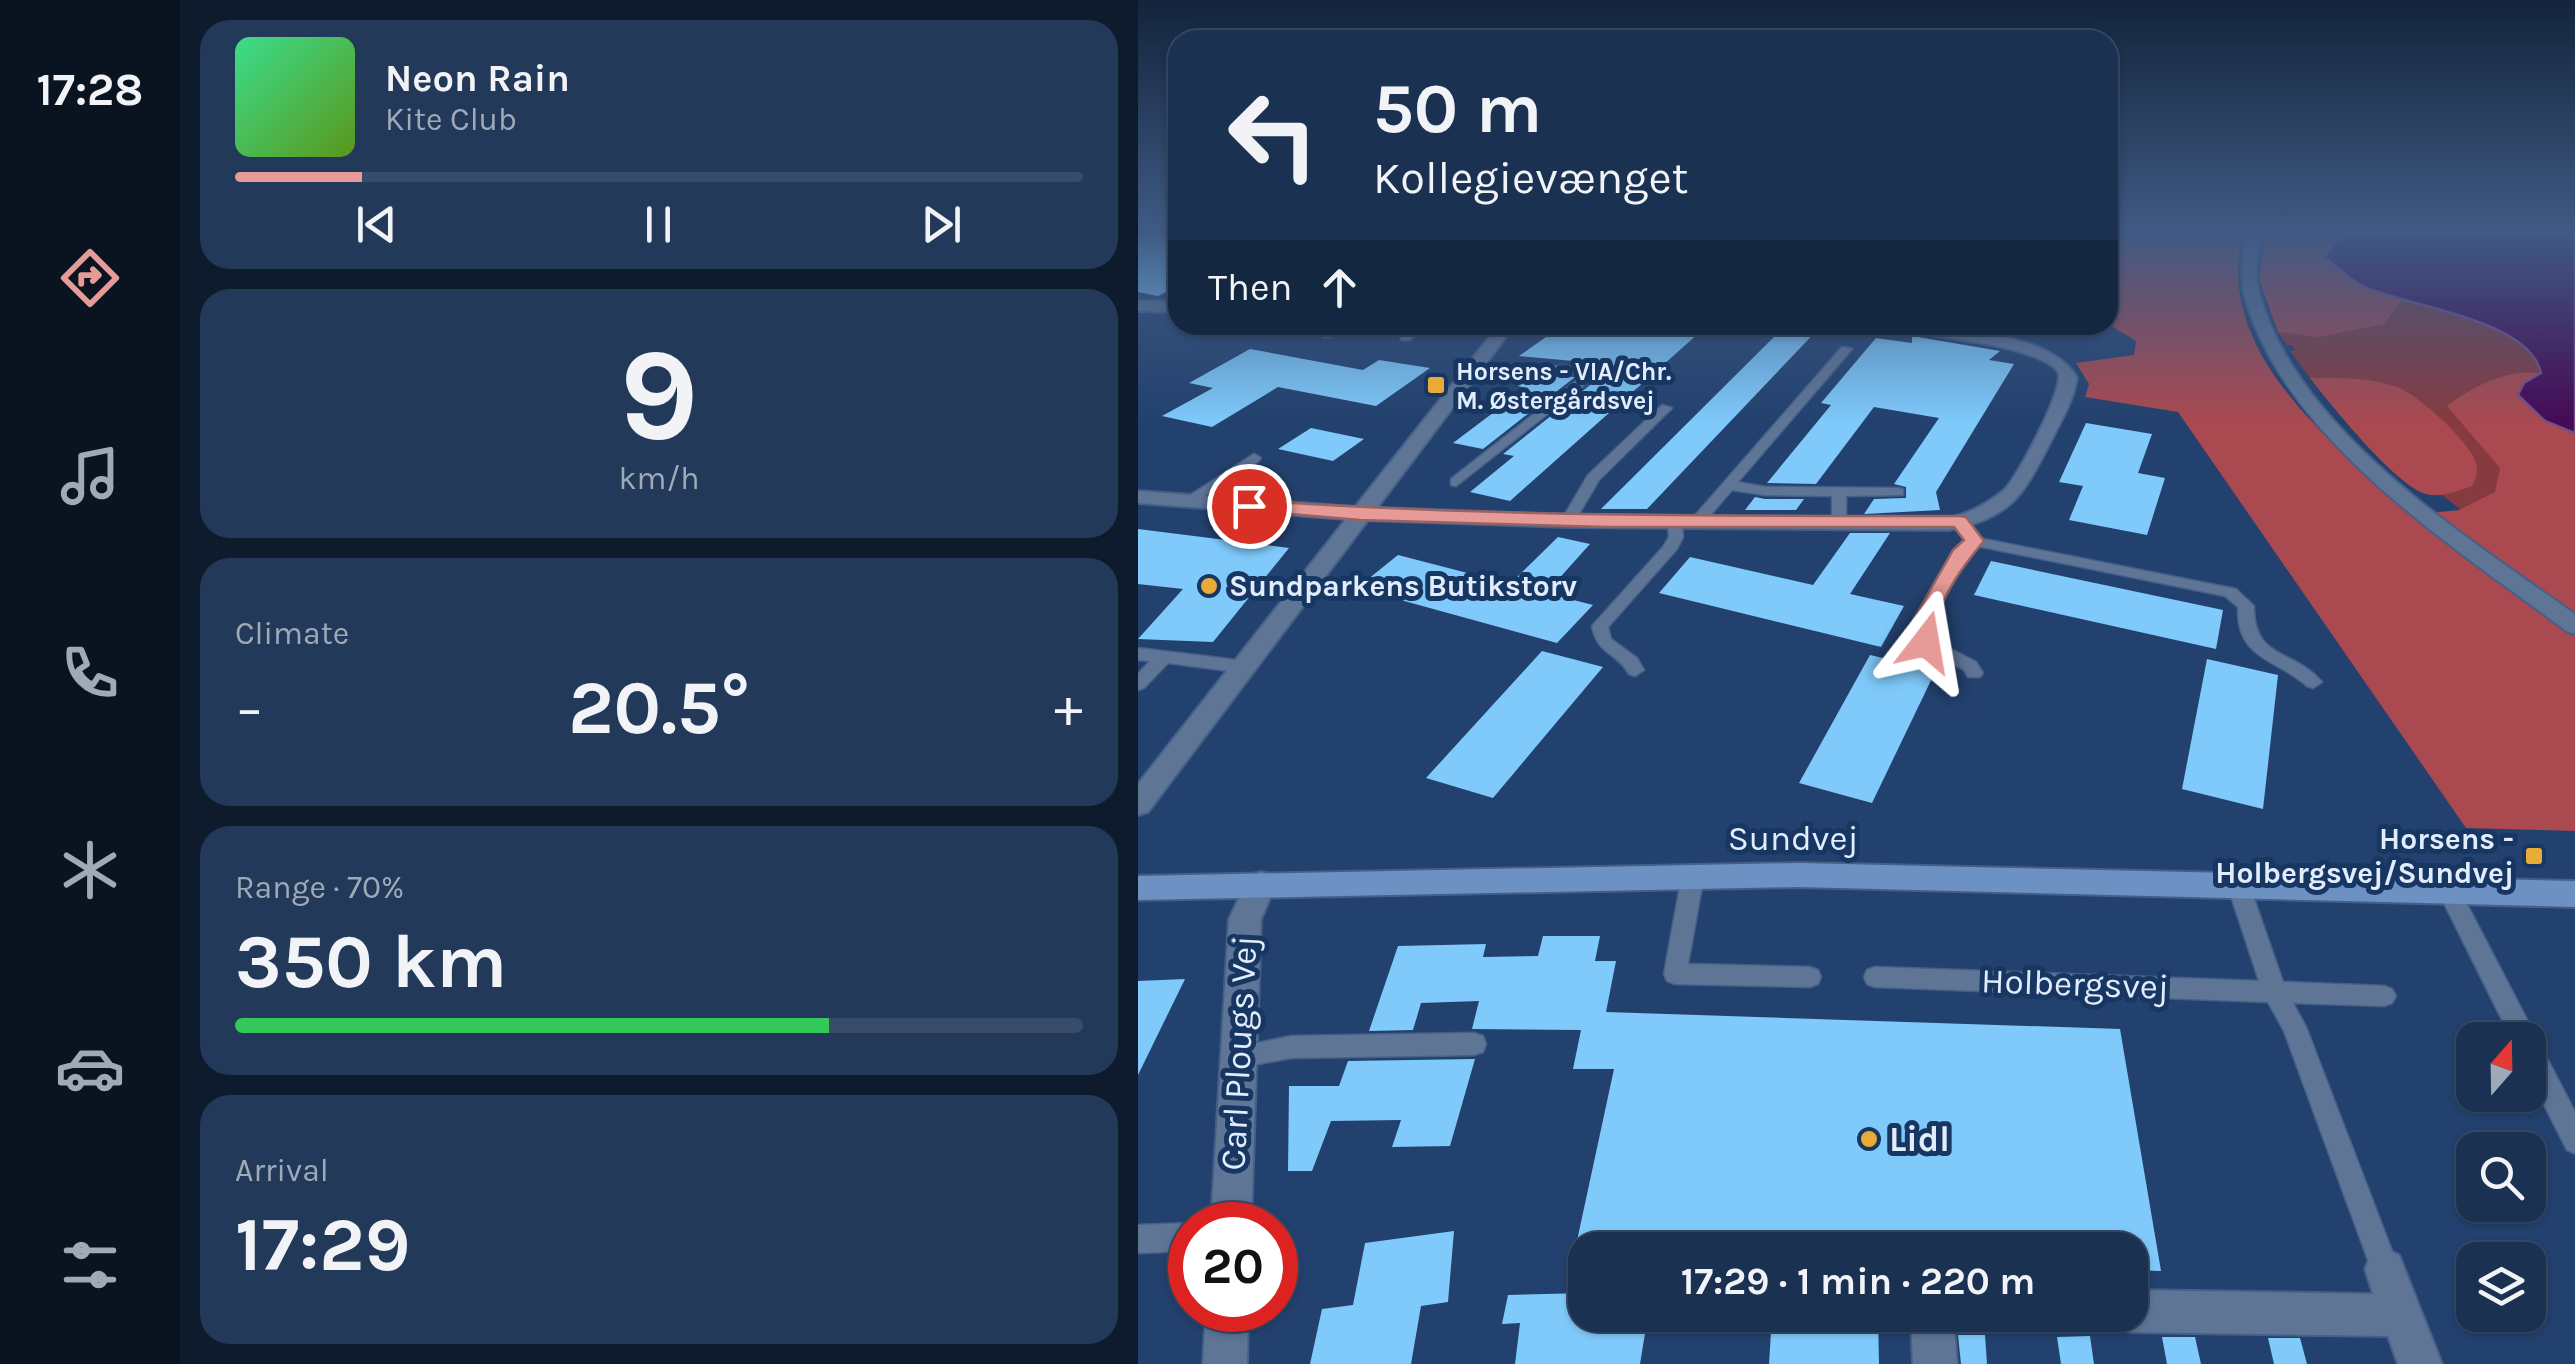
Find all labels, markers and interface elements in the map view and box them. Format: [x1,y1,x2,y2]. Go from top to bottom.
text: Neon Rain [385,56,570,101]
text: 17:28 [37,64,143,116]
text: 50 m [1373,68,1542,150]
icon: left [1208,70,1338,200]
text: Kite Club [385,101,517,138]
text: Kollegievænget [1373,152,1688,204]
icon: previous [349,197,404,252]
icon: pause [631,197,686,252]
icon: next [914,197,969,252]
icon: directions [55,243,125,313]
icon: ahead [1312,260,1367,315]
text: Then [1208,265,1292,310]
text: 9 [619,319,699,471]
place label: Horsens - VIA/Chr. M. Østergårdsvej [1456,357,1672,415]
marker: Horsens - VIA/Chr. M. Østergårdsvej [1425,374,1447,396]
icon: music [55,441,125,511]
text: km/h [618,460,700,497]
pin [1207,464,1292,549]
icon: arrive [1222,479,1277,534]
place label: Sundparkens Butikstorv [1229,568,1578,604]
marker: Sundparkens Butikstorv [1198,575,1220,597]
position arrow [1874,590,1978,694]
text: Climate [235,615,349,652]
icon: phone [55,638,125,708]
text: 20.5° [568,664,750,752]
text: − [235,676,264,740]
text: + [1054,676,1083,740]
street label: Sundvej [1728,818,1858,859]
place label: Horsens - Holbergsvej/Sundvej [2215,821,2514,891]
icon: climate [55,835,125,905]
marker: Horsens - Holbergsvej/Sundvej [2523,845,2545,867]
text: Range · 70% [235,869,404,906]
text: 350 km [235,918,507,1006]
street label: Carl Plougs Vej [1212,935,1266,1171]
street label: Holbergsvej [1980,960,2170,1008]
north arrow [2456,1022,2546,1112]
map controls [2456,1022,2546,1332]
icon: car [55,1033,125,1103]
place label: Lidl [1889,1119,1950,1160]
marker: Lidl [1858,1128,1880,1150]
button: search [2456,1132,2546,1222]
text: Arrival [235,1152,329,1189]
text: 17:29 [235,1201,410,1289]
speed limit sign: 20 [1168,1202,1298,1332]
icon: filters [55,1230,125,1300]
button: layers [2456,1242,2546,1332]
text: 17:29 · 1 min · 220 m [1681,1259,2035,1304]

